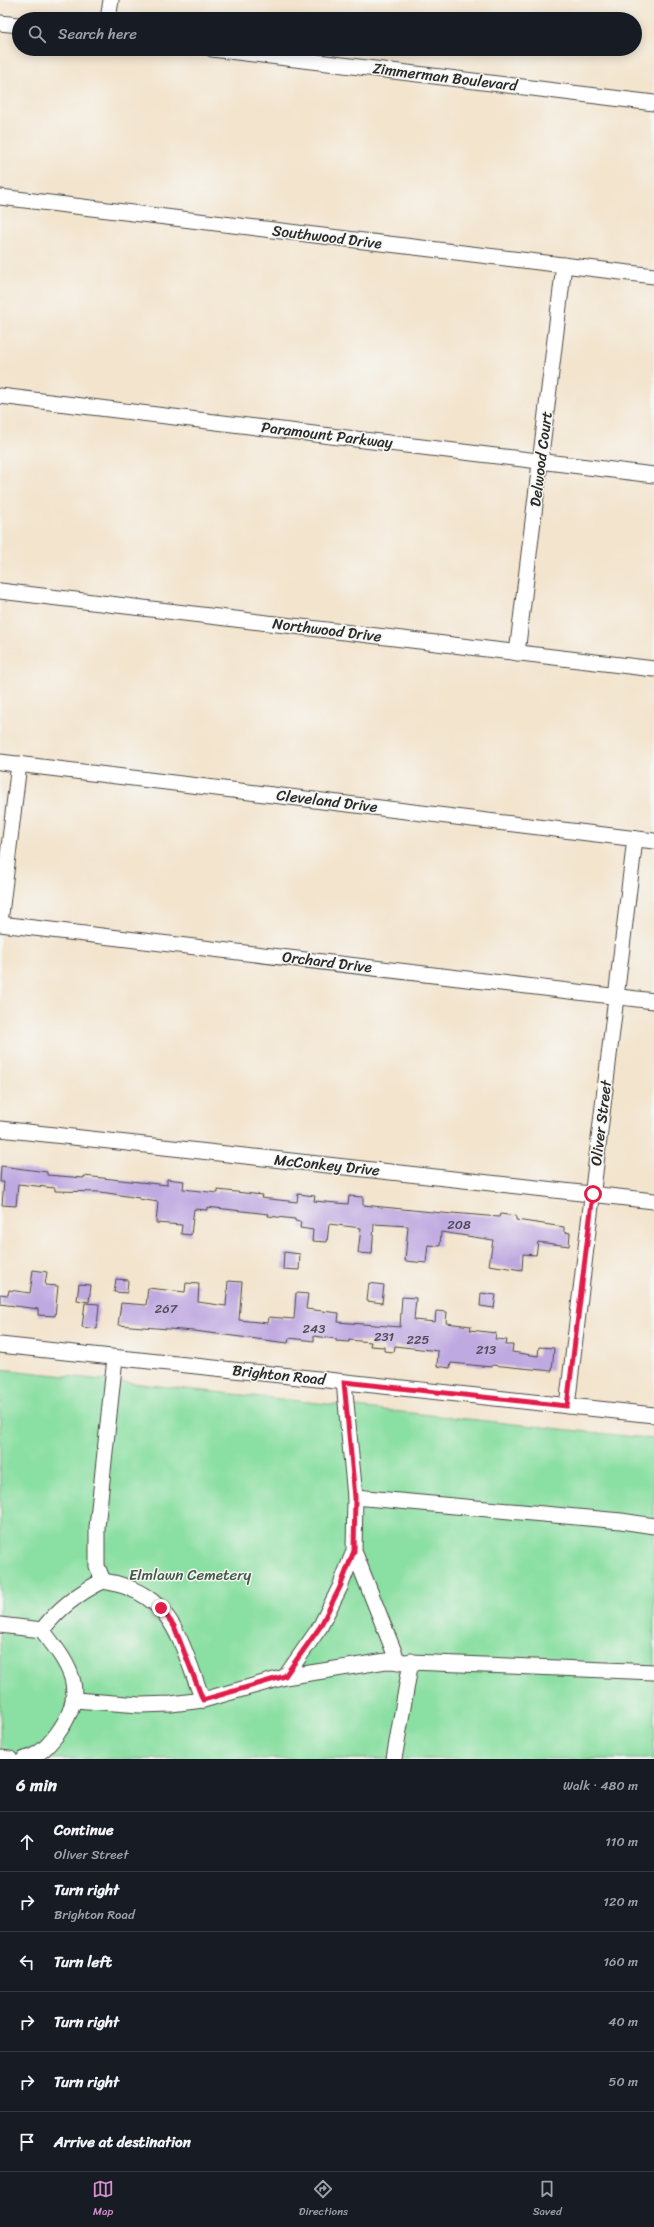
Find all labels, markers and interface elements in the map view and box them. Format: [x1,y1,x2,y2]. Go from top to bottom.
search box [12,12,642,56]
text: Search here [58,21,137,47]
icon: search [26,23,48,45]
street label: Zimmerman Boulevard [371,55,520,99]
street label: Southwood Drive [271,217,383,257]
street label: Delwood Court [522,409,560,508]
street label: Paramount Parkway [260,414,394,456]
street label: Northwood Drive [271,610,383,650]
street label: Cleveland Drive [275,782,379,820]
street label: Orchard Drive [281,944,373,980]
street label: Oliver Street [583,1078,619,1167]
street label: McConkey Drive [273,1147,381,1184]
route start [584,1185,602,1203]
house number: 208 [447,1213,471,1236]
house number: 267 [155,1297,179,1320]
house number: 243 [303,1317,325,1340]
house number: 231 [374,1325,395,1348]
house number: 225 [407,1328,430,1351]
house number: 213 [476,1338,496,1361]
street label: Brighton Road [231,1357,328,1393]
park label: Elmlawn Cemetery [129,1562,251,1588]
route end [152,1599,170,1617]
text: 6 min [16,1770,57,1800]
text: Walk · 480 m [563,1774,638,1797]
text: Continue [54,1817,114,1843]
text: 110 m [605,1830,638,1853]
icon: ahead [16,1831,38,1853]
text: Oliver Street [54,1843,129,1866]
text: Turn right [54,1877,119,1903]
text: 120 m [603,1890,638,1913]
icon: right [16,1891,38,1913]
text: Brighton Road [54,1903,135,1926]
text: Turn left [54,1949,112,1975]
text: 160 m [603,1950,638,1973]
icon: left [16,1951,38,1973]
text: Turn right [54,2009,119,2035]
text: 40 m [608,2010,638,2033]
icon: right [16,2011,38,2033]
text: Turn right [54,2069,119,2095]
text: 50 m [608,2070,638,2093]
icon: right [16,2071,38,2093]
text: Arrive at destination [54,2129,191,2155]
icon: arrive [16,2131,38,2153]
tab: Map [92,2178,114,2221]
tab: Directions [299,2178,348,2221]
tab: Saved [533,2178,562,2221]

